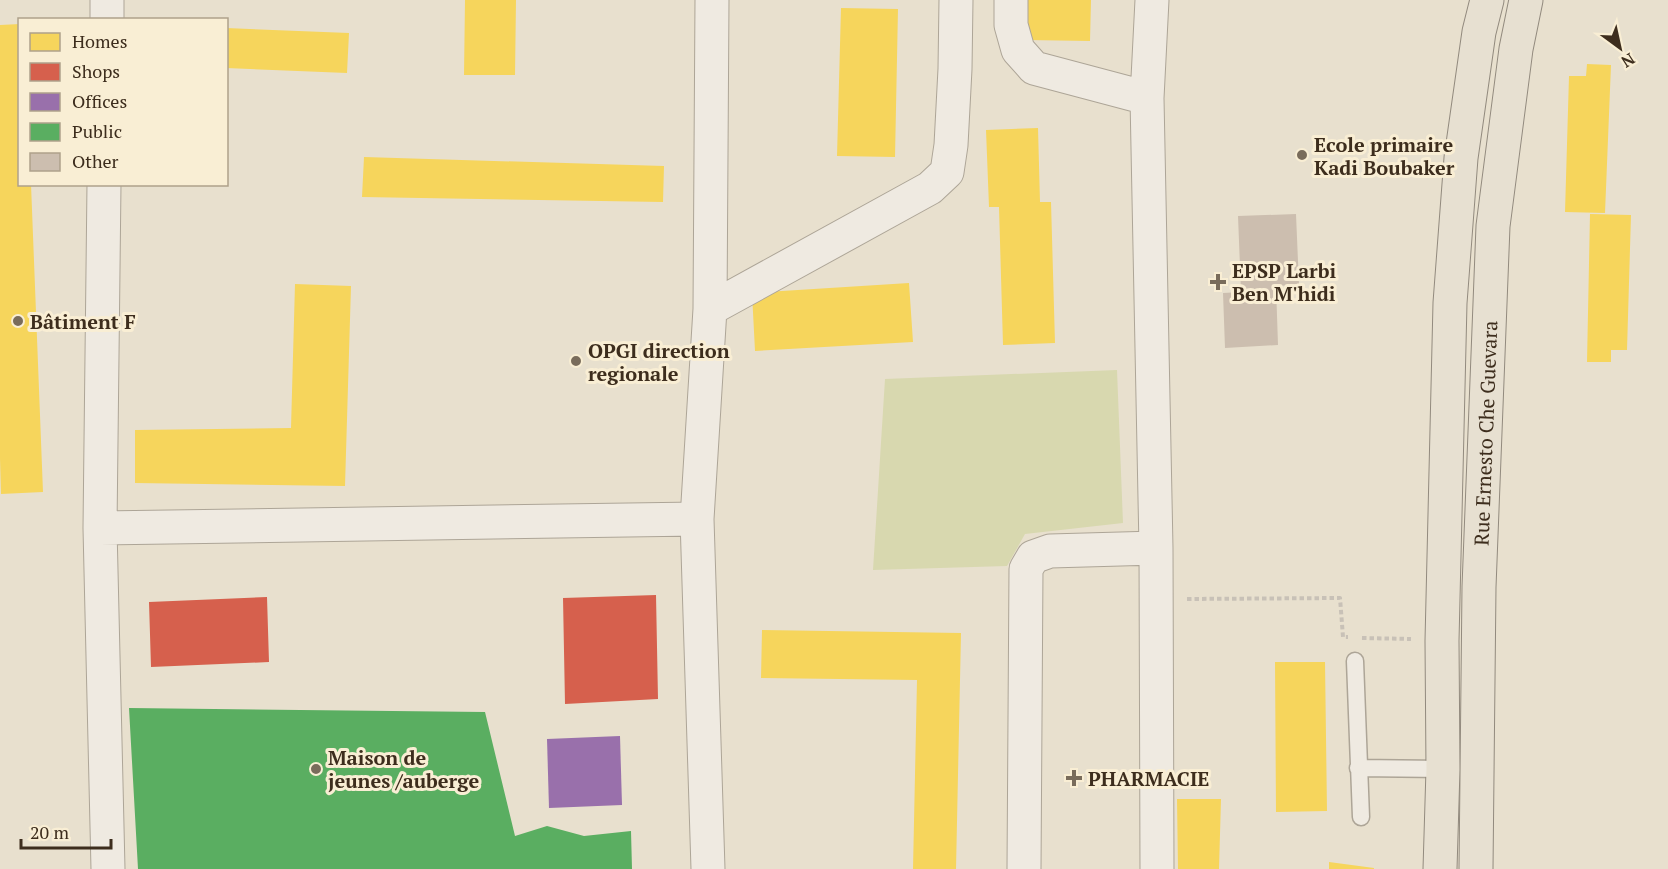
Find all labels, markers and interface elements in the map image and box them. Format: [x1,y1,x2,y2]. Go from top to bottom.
legend [18,18,228,186]
north arrow [1590,18,1650,78]
text: Homes [72,29,127,53]
text: N [1617,48,1639,73]
text: Shops [72,59,120,83]
text: Offices [72,89,127,113]
text: Public [72,119,122,143]
place label: Ecole primaire Kadi Boubaker [1314,131,1455,181]
marker: Ecole primaire Kadi Boubaker [1295,148,1309,162]
text: Other [72,149,119,173]
place label: EPSP Larbi Ben M'hidi [1232,257,1336,307]
marker: EPSP Larbi Ben M'hidi [1209,273,1227,291]
place label: Bâtiment F [30,308,136,335]
marker: Bâtiment F [11,314,25,328]
street label: Rue Ernesto Che Guevara [1467,320,1503,546]
place label: OPGI direction regionale [588,337,730,387]
marker: OPGI direction regionale [569,354,583,368]
place label: Maison de jeunes /auberge [328,744,479,794]
marker: Maison de jeunes /auberge [309,762,323,776]
place label: PHARMACIE [1088,765,1209,792]
marker: PHARMACIE [1065,769,1083,787]
scale bar [21,812,111,850]
text: 20 m [30,820,70,844]

